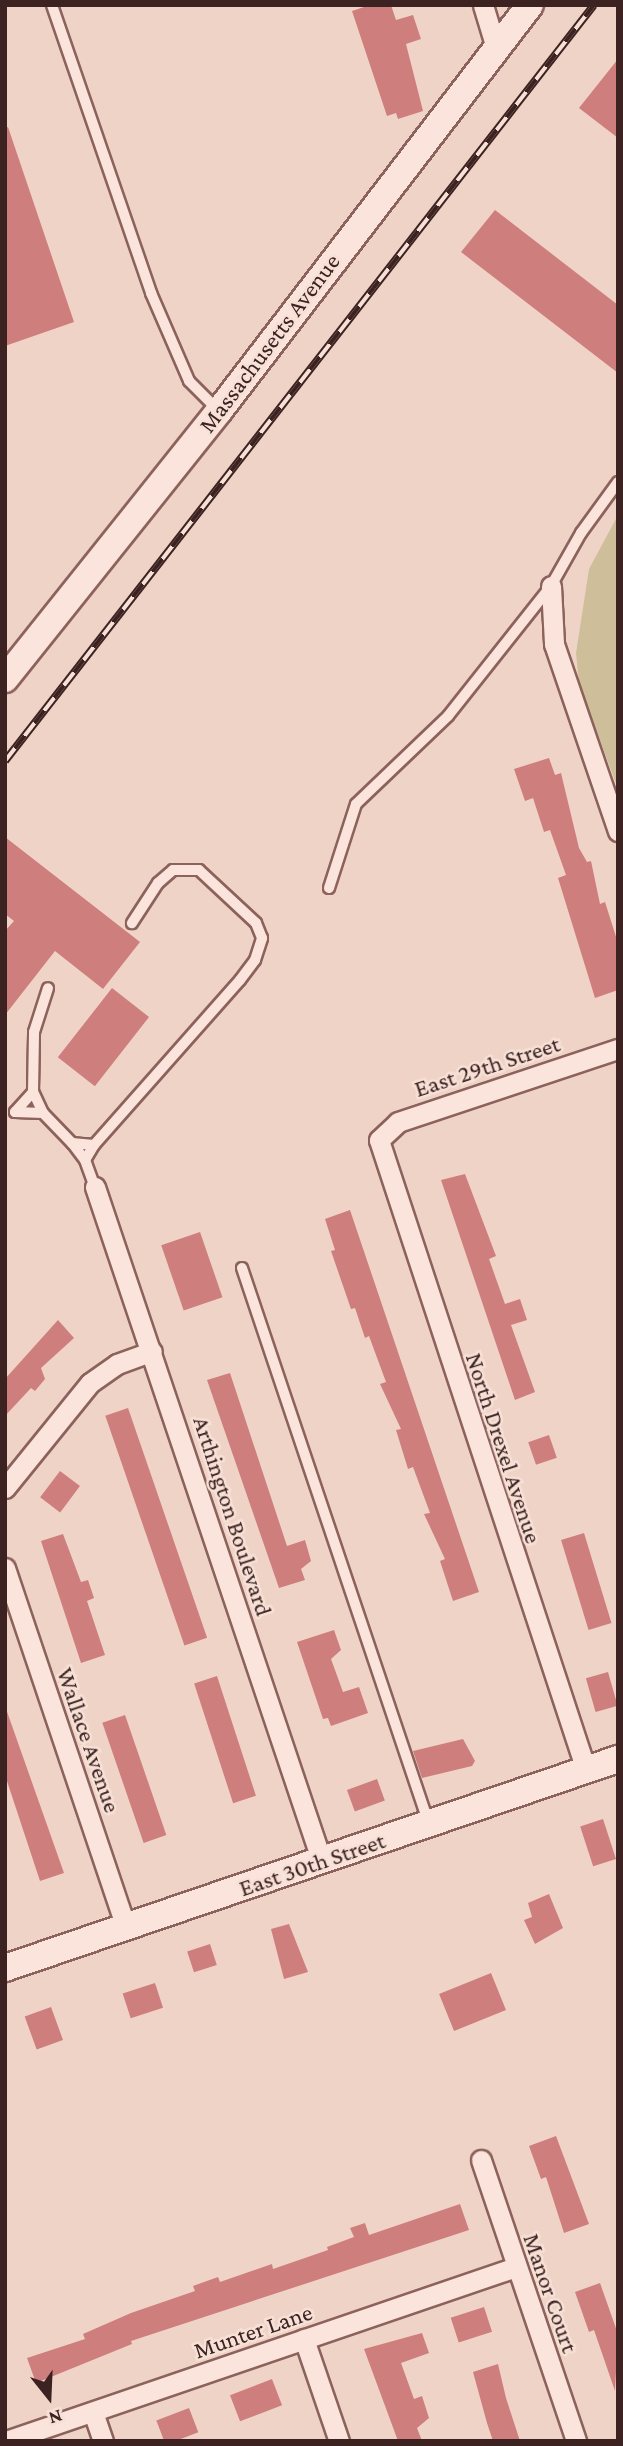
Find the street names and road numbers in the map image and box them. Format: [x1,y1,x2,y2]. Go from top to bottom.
street label: Massachusetts Avenue [192,248,346,438]
street label: East 29th Street [411,1029,563,1103]
street label: North Drexel Avenue [460,1349,548,1547]
street label: Arthington Boulevard [187,1413,279,1619]
street label: Wallace Avenue [51,1664,127,1816]
street label: East 30th Street [235,1826,389,1902]
street label: Manor Court [517,2230,585,2356]
street label: Munter Lane [190,2297,316,2365]

